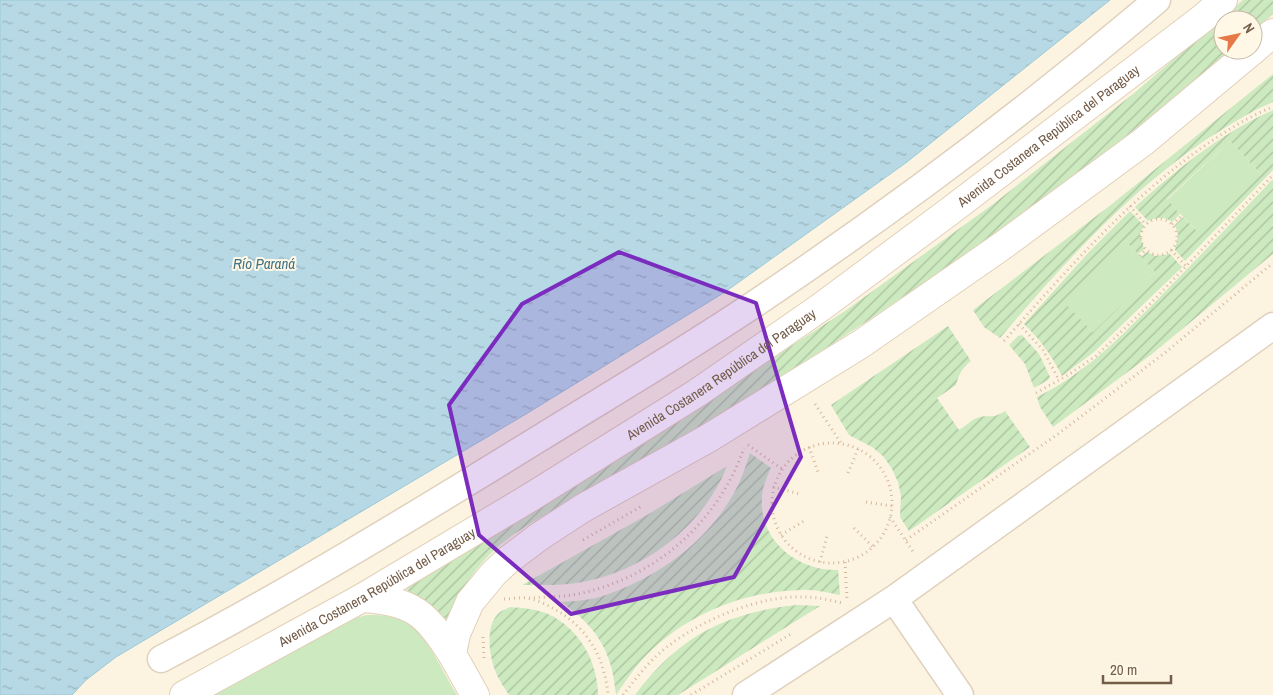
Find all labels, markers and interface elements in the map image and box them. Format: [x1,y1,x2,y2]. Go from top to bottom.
north arrow [1213,10,1263,60]
text: N [1239,20,1259,36]
street label: Avenida Costanera República del Paraguay [953,61,1143,212]
water label: Río Paraná [233,253,295,274]
street label: Avenida Costanera República del Paraguay [622,304,820,444]
street label: Avenida Costanera República del Paraguay [274,523,479,651]
scale bar [1103,652,1170,684]
text: 20 m [1110,659,1137,680]

